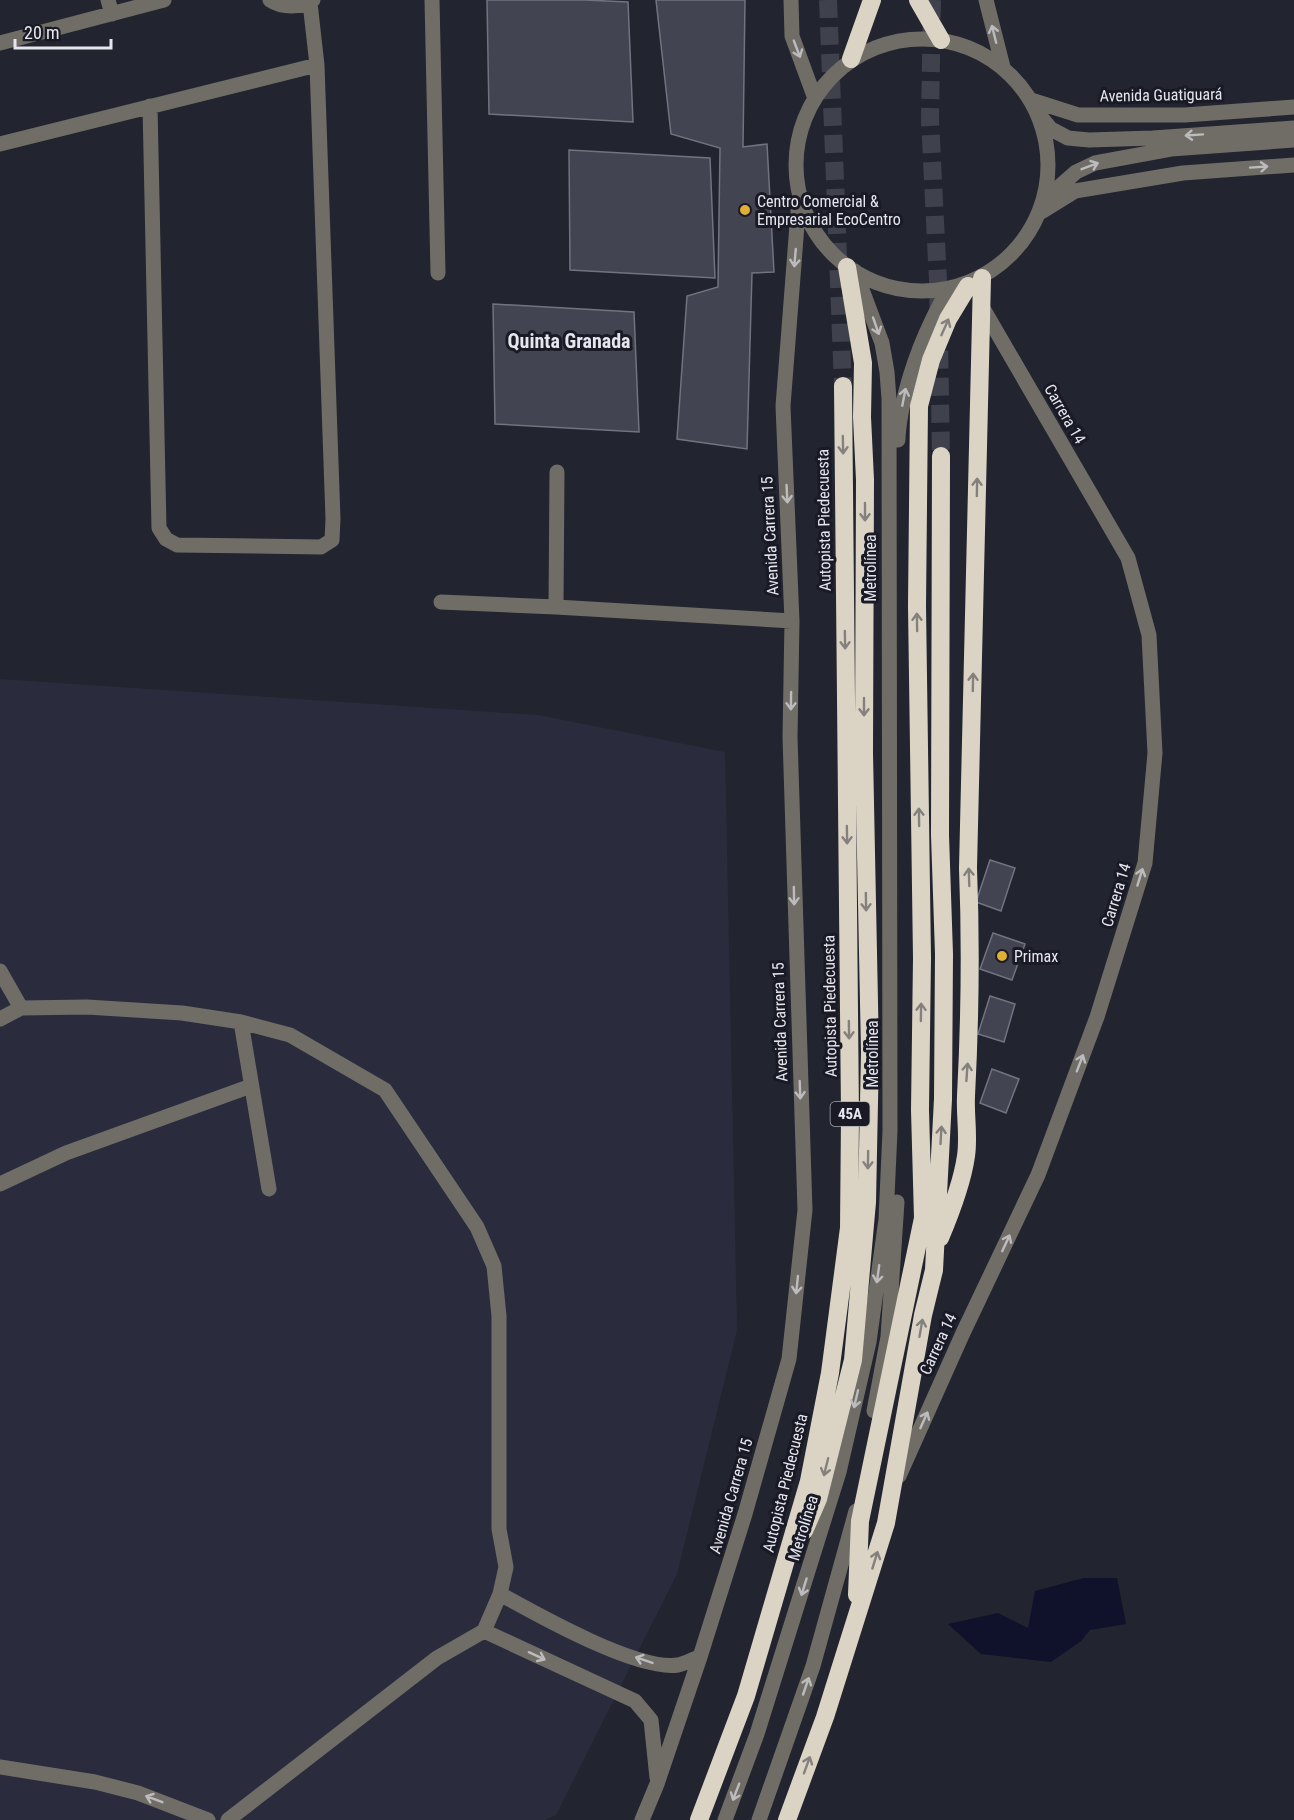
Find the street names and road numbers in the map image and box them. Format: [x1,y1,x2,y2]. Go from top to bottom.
street label: Avenida Guatiguará [1100,84,1222,106]
street label: Carrera 14 [1040,381,1090,447]
street label: Autopista Piedecuesta [813,449,835,591]
street label: Avenida Carrera 15 [757,476,783,596]
street label: Metrolínea [861,534,880,602]
street label: Carrera 14 [1097,861,1135,929]
street label: Autopista Piedecuesta [819,935,841,1077]
street label: Avenida Carrera 15 [768,962,792,1082]
street label: Metrolínea [863,1020,882,1088]
road number: 45A [830,1102,870,1126]
street label: Carrera 14 [916,1310,961,1378]
street label: Autopista Piedecuesta [759,1412,811,1554]
street label: Avenida Carrera 15 [705,1436,757,1556]
street label: Metrolínea [784,1493,822,1563]

